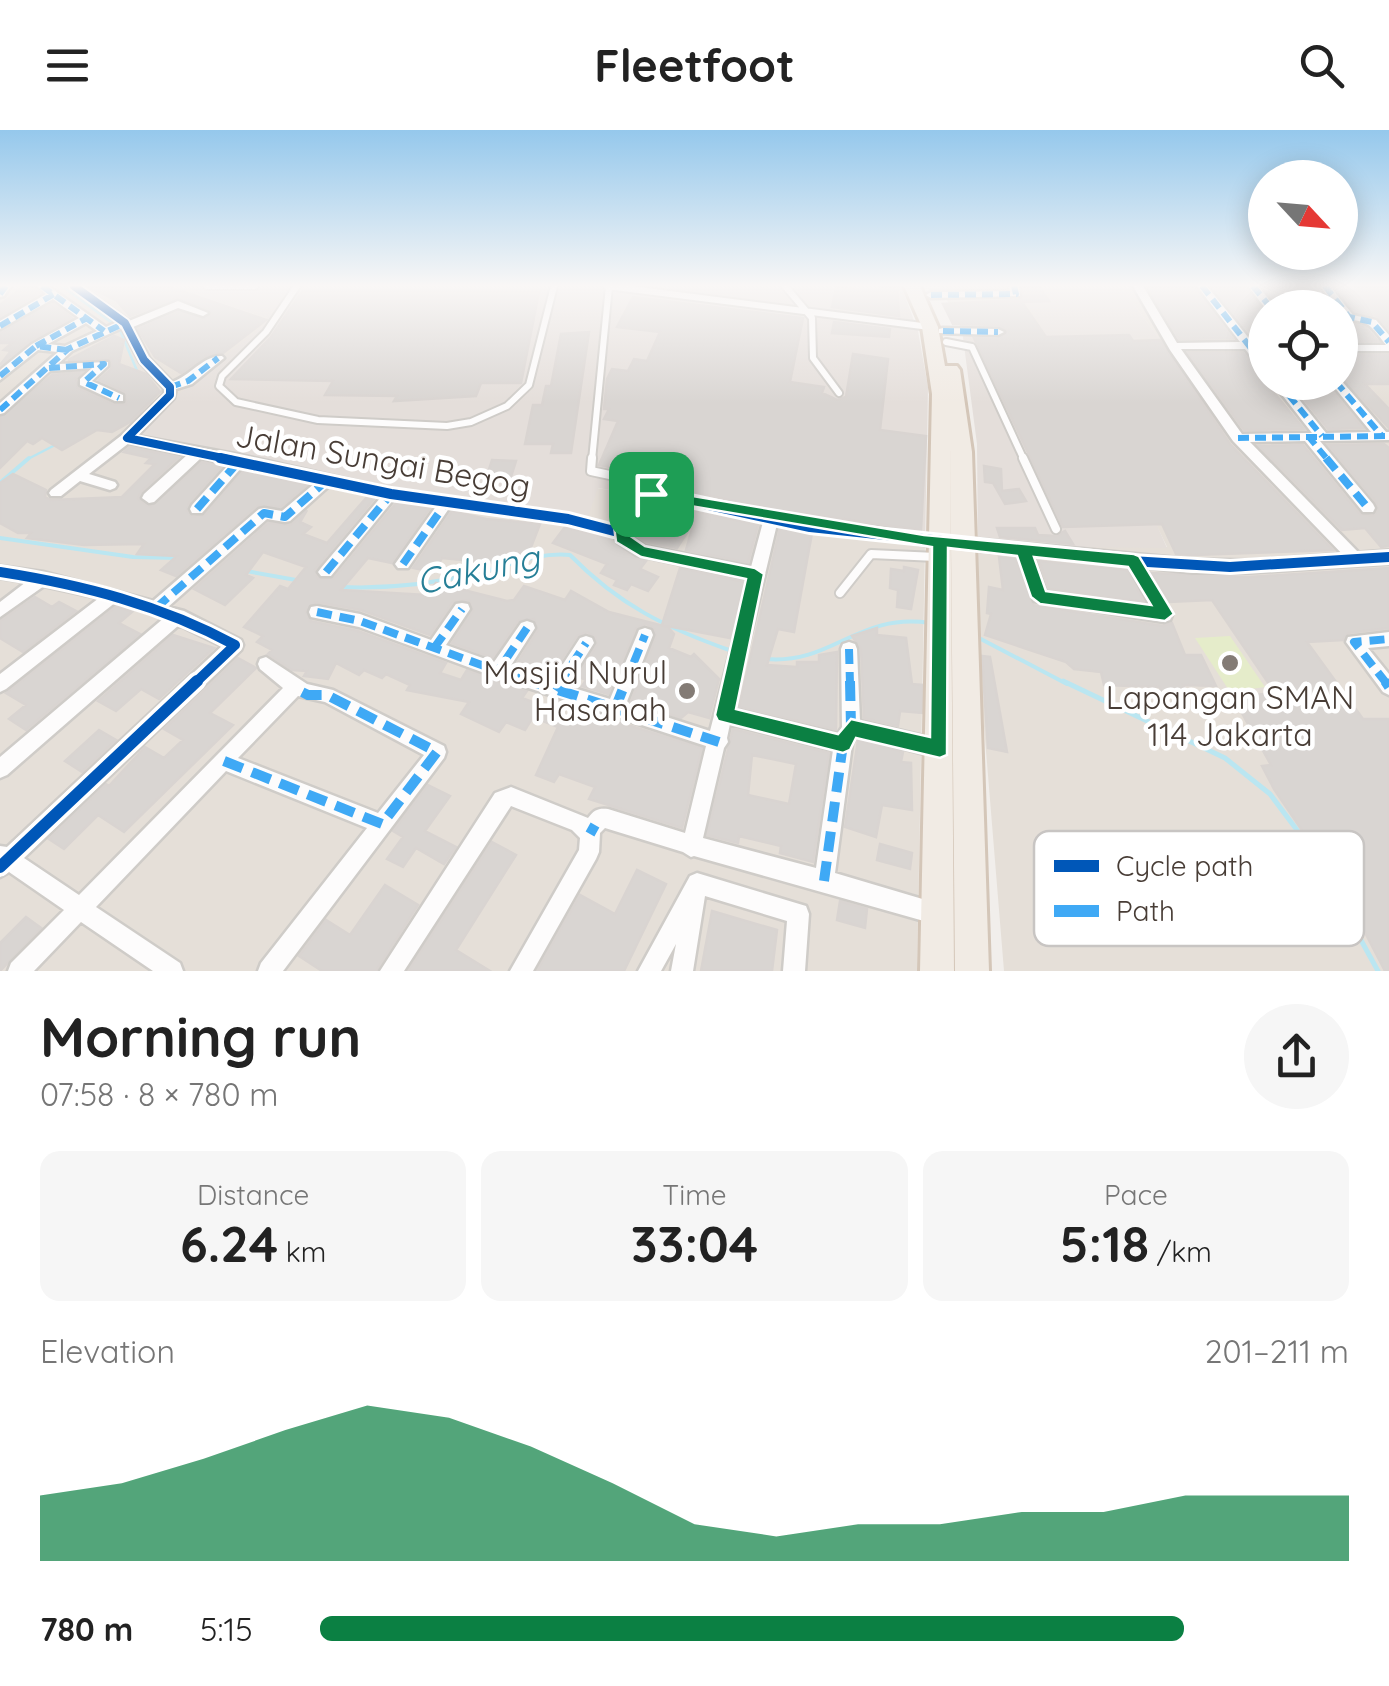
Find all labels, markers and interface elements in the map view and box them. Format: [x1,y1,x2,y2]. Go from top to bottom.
text: Fleetfoot [594,37,795,93]
icon: menu [40,38,95,93]
icon: search [1294,38,1349,93]
north arrow [1248,160,1358,270]
map controls [1248,160,1358,400]
button: locate [1248,290,1358,400]
street label: Jalan Sungai Begog [233,414,534,506]
pin [609,452,694,537]
icon: arrive [624,467,679,522]
water label: Cakung [412,534,545,603]
place label: Masjid Nurul Hasanah [483,652,667,729]
marker: Lapangan SMAN 114 Jakarta [1219,652,1241,674]
place label: Lapangan SMAN 114 Jakarta [1106,677,1354,754]
marker: Masjid Nurul Hasanah [676,680,698,702]
legend [1034,831,1364,946]
text: Cycle path [1116,848,1254,883]
text: Path [1116,893,1175,928]
text: Morning run [40,1002,361,1071]
button: share [1244,1004,1349,1109]
text: 07:58 · 8 × 780 m [40,1074,278,1114]
text: Distance [197,1177,309,1212]
text: Time [662,1177,727,1212]
text: Pace [1104,1177,1168,1212]
text: 6.24 [180,1212,278,1275]
text: 33:04 [631,1212,758,1275]
text: 5:18 [1060,1212,1149,1275]
text: km [278,1234,326,1269]
text: /km [1149,1234,1212,1269]
text: Elevation [40,1331,175,1371]
text: 201–211 m [1205,1331,1349,1371]
text: 780 m [40,1609,133,1649]
text: 5:15 [200,1609,253,1649]

